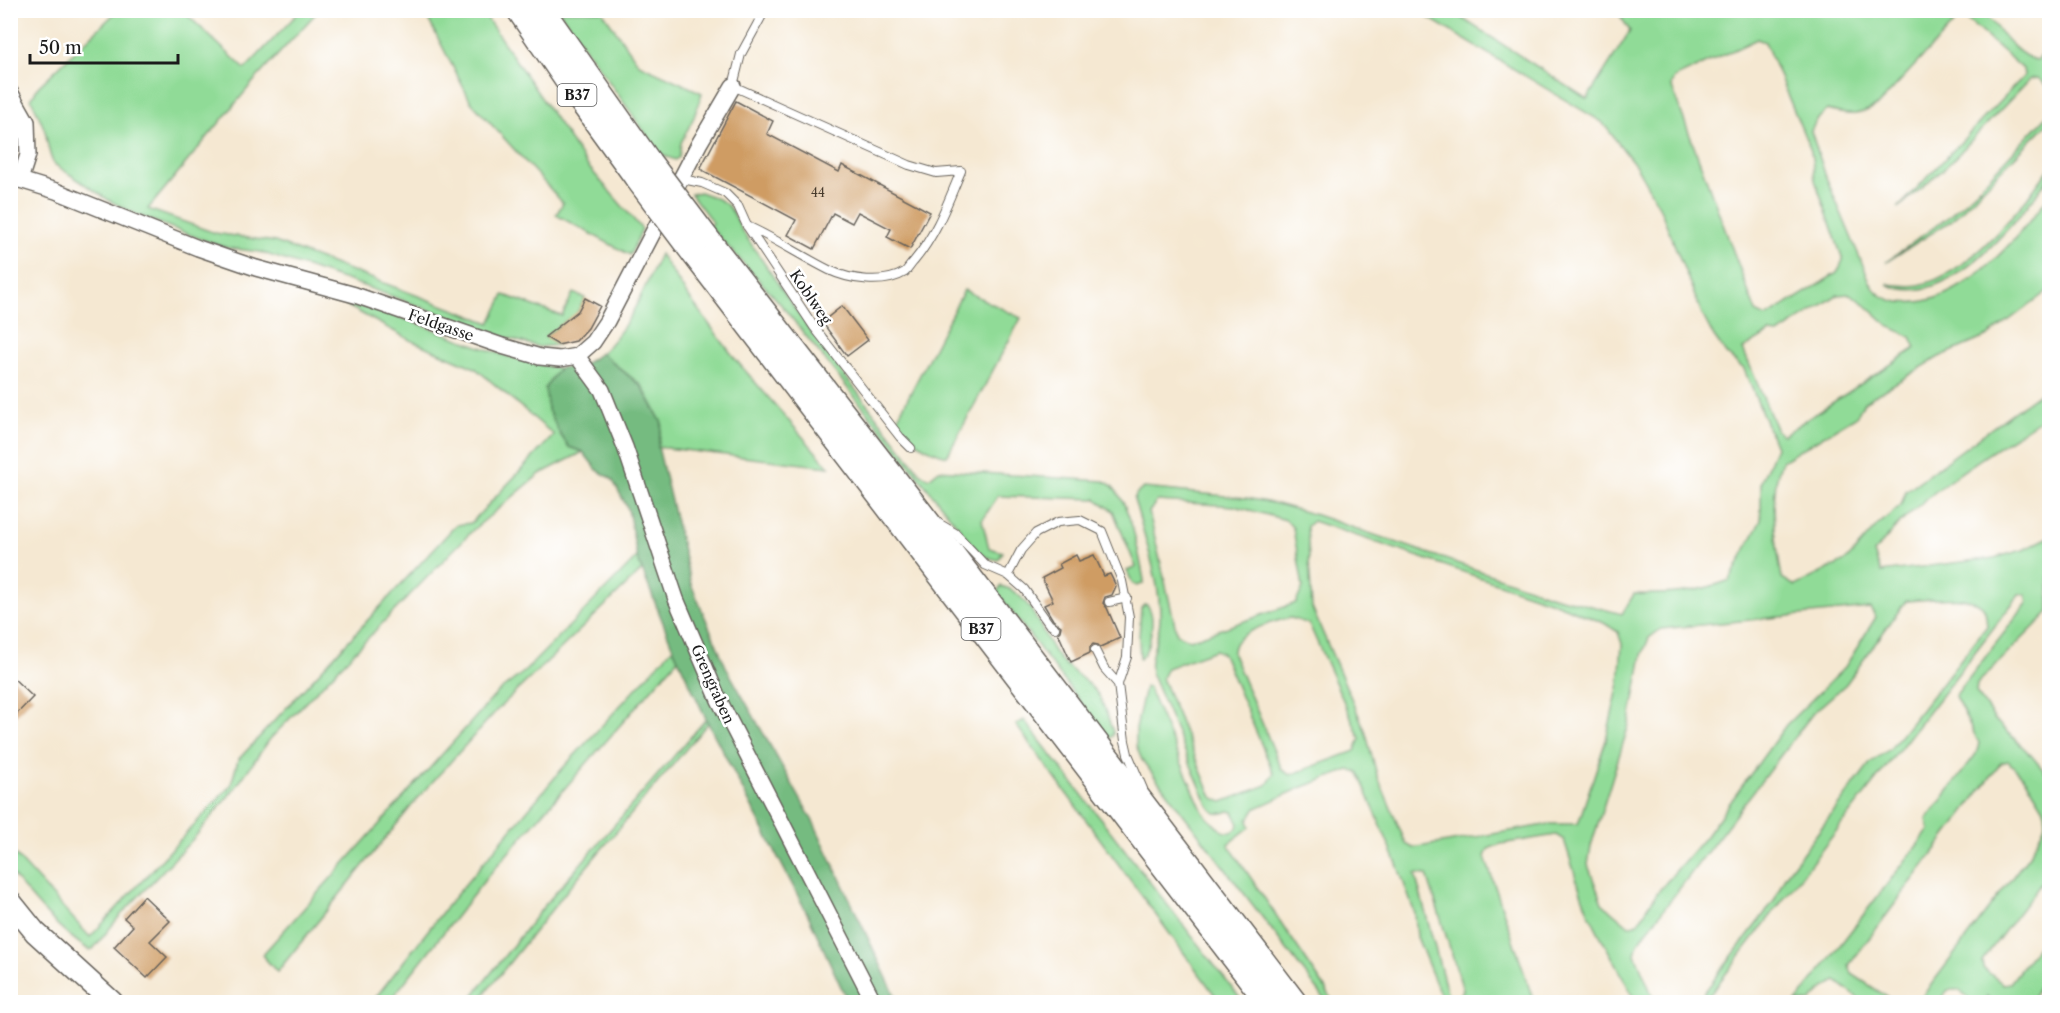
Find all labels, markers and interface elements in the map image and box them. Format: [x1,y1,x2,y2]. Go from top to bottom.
scale bar [30,27,178,65]
text: 50 m [39,37,82,59]
road number: B37 [558,84,596,106]
house number: 44 [811,185,825,200]
street label: Koblweg [786,266,836,328]
street label: Feldgasse [406,305,476,345]
road number: B37 [962,618,1000,640]
street label: Grengraben [687,641,739,727]

